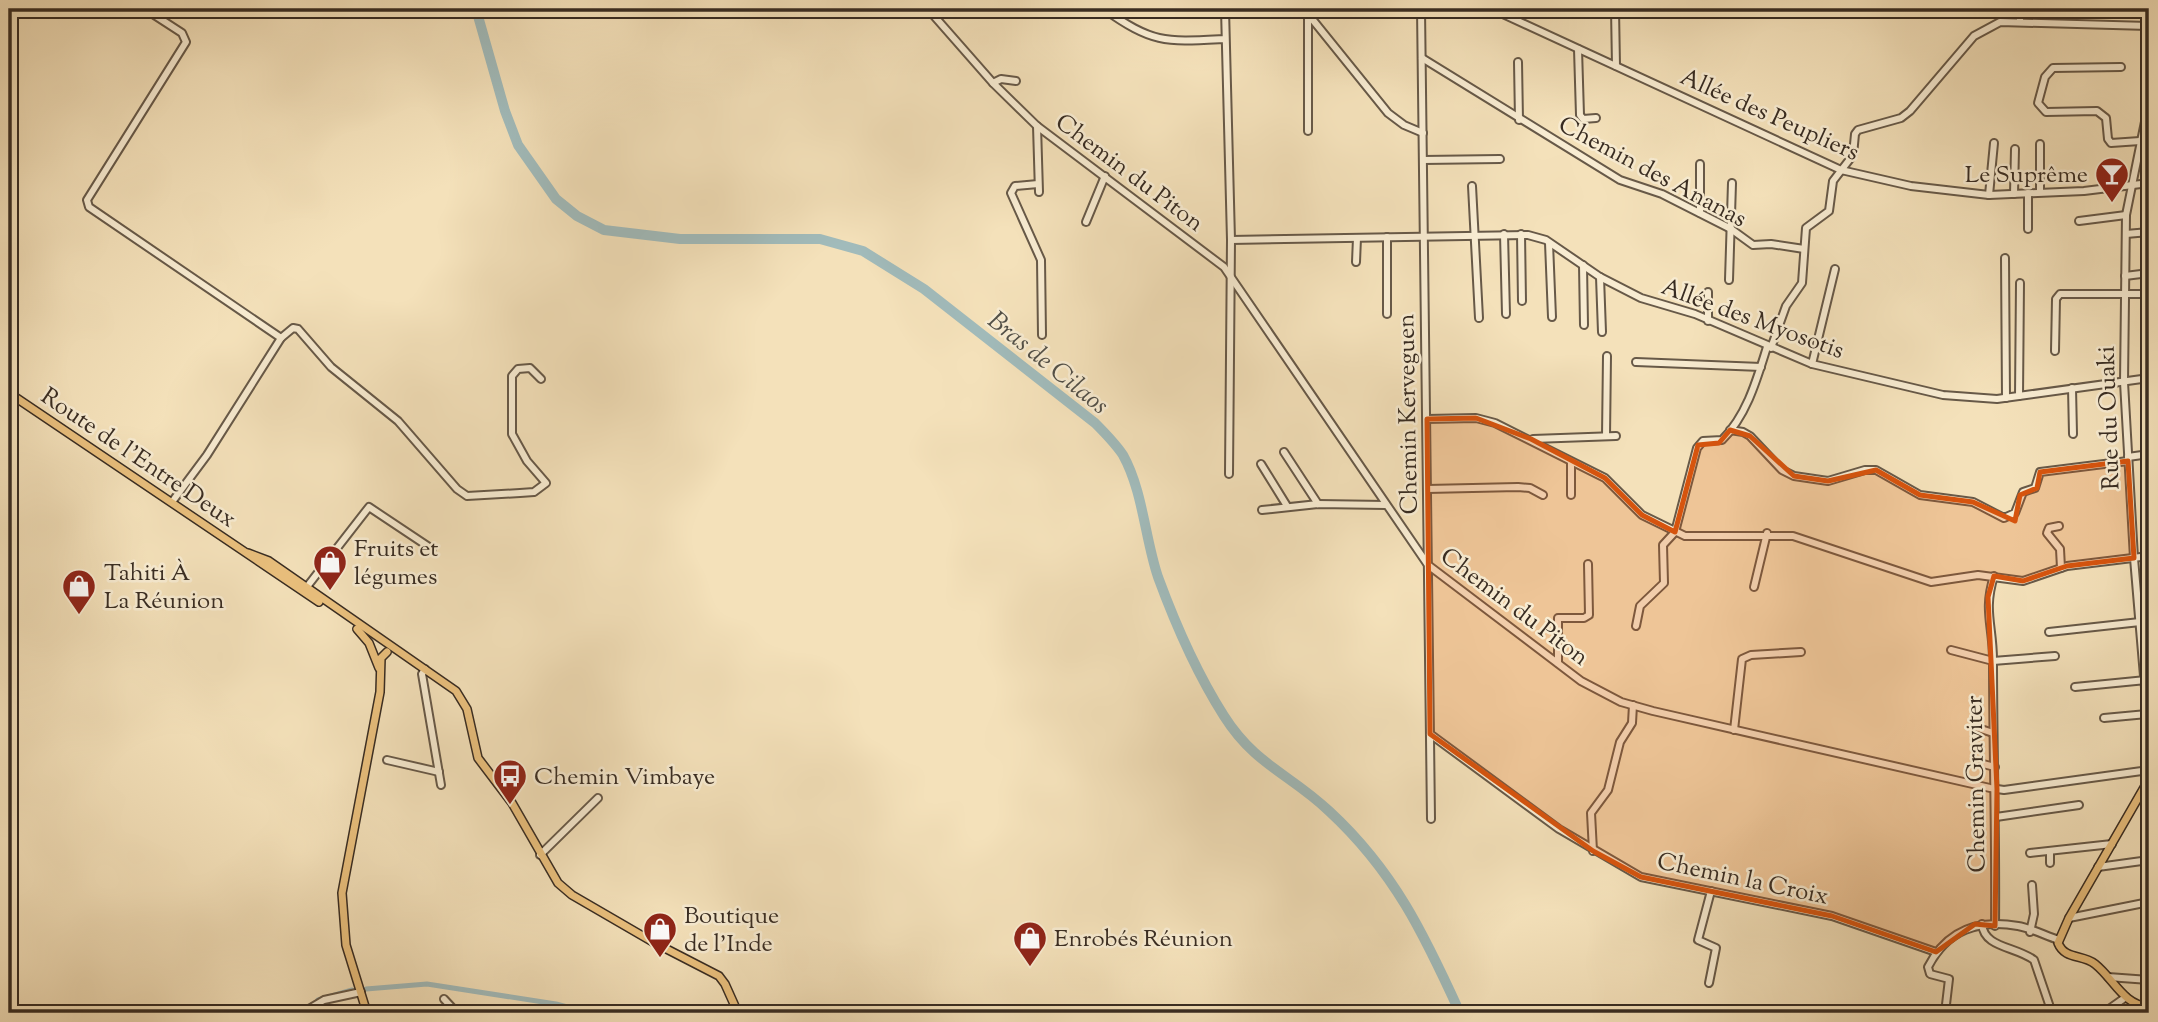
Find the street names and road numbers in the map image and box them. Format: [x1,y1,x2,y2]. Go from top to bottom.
street label: Allée des Peupliers [1674,61,1864,171]
street label: Chemin du Piton [1047,106,1210,241]
street label: Chemin des Ananas [1552,109,1752,237]
street label: Allée des Myosotis [1656,271,1849,369]
street label: Chemin Kerveguen [1390,313,1428,515]
street label: Rue du Ouaki [2090,345,2130,491]
street label: Route de l'Entre Deux [33,380,243,537]
street label: Chemin du Piton [1432,540,1595,675]
street label: Chemin Graviter [1958,695,1996,873]
street label: Chemin la Croix [1654,845,1831,915]

